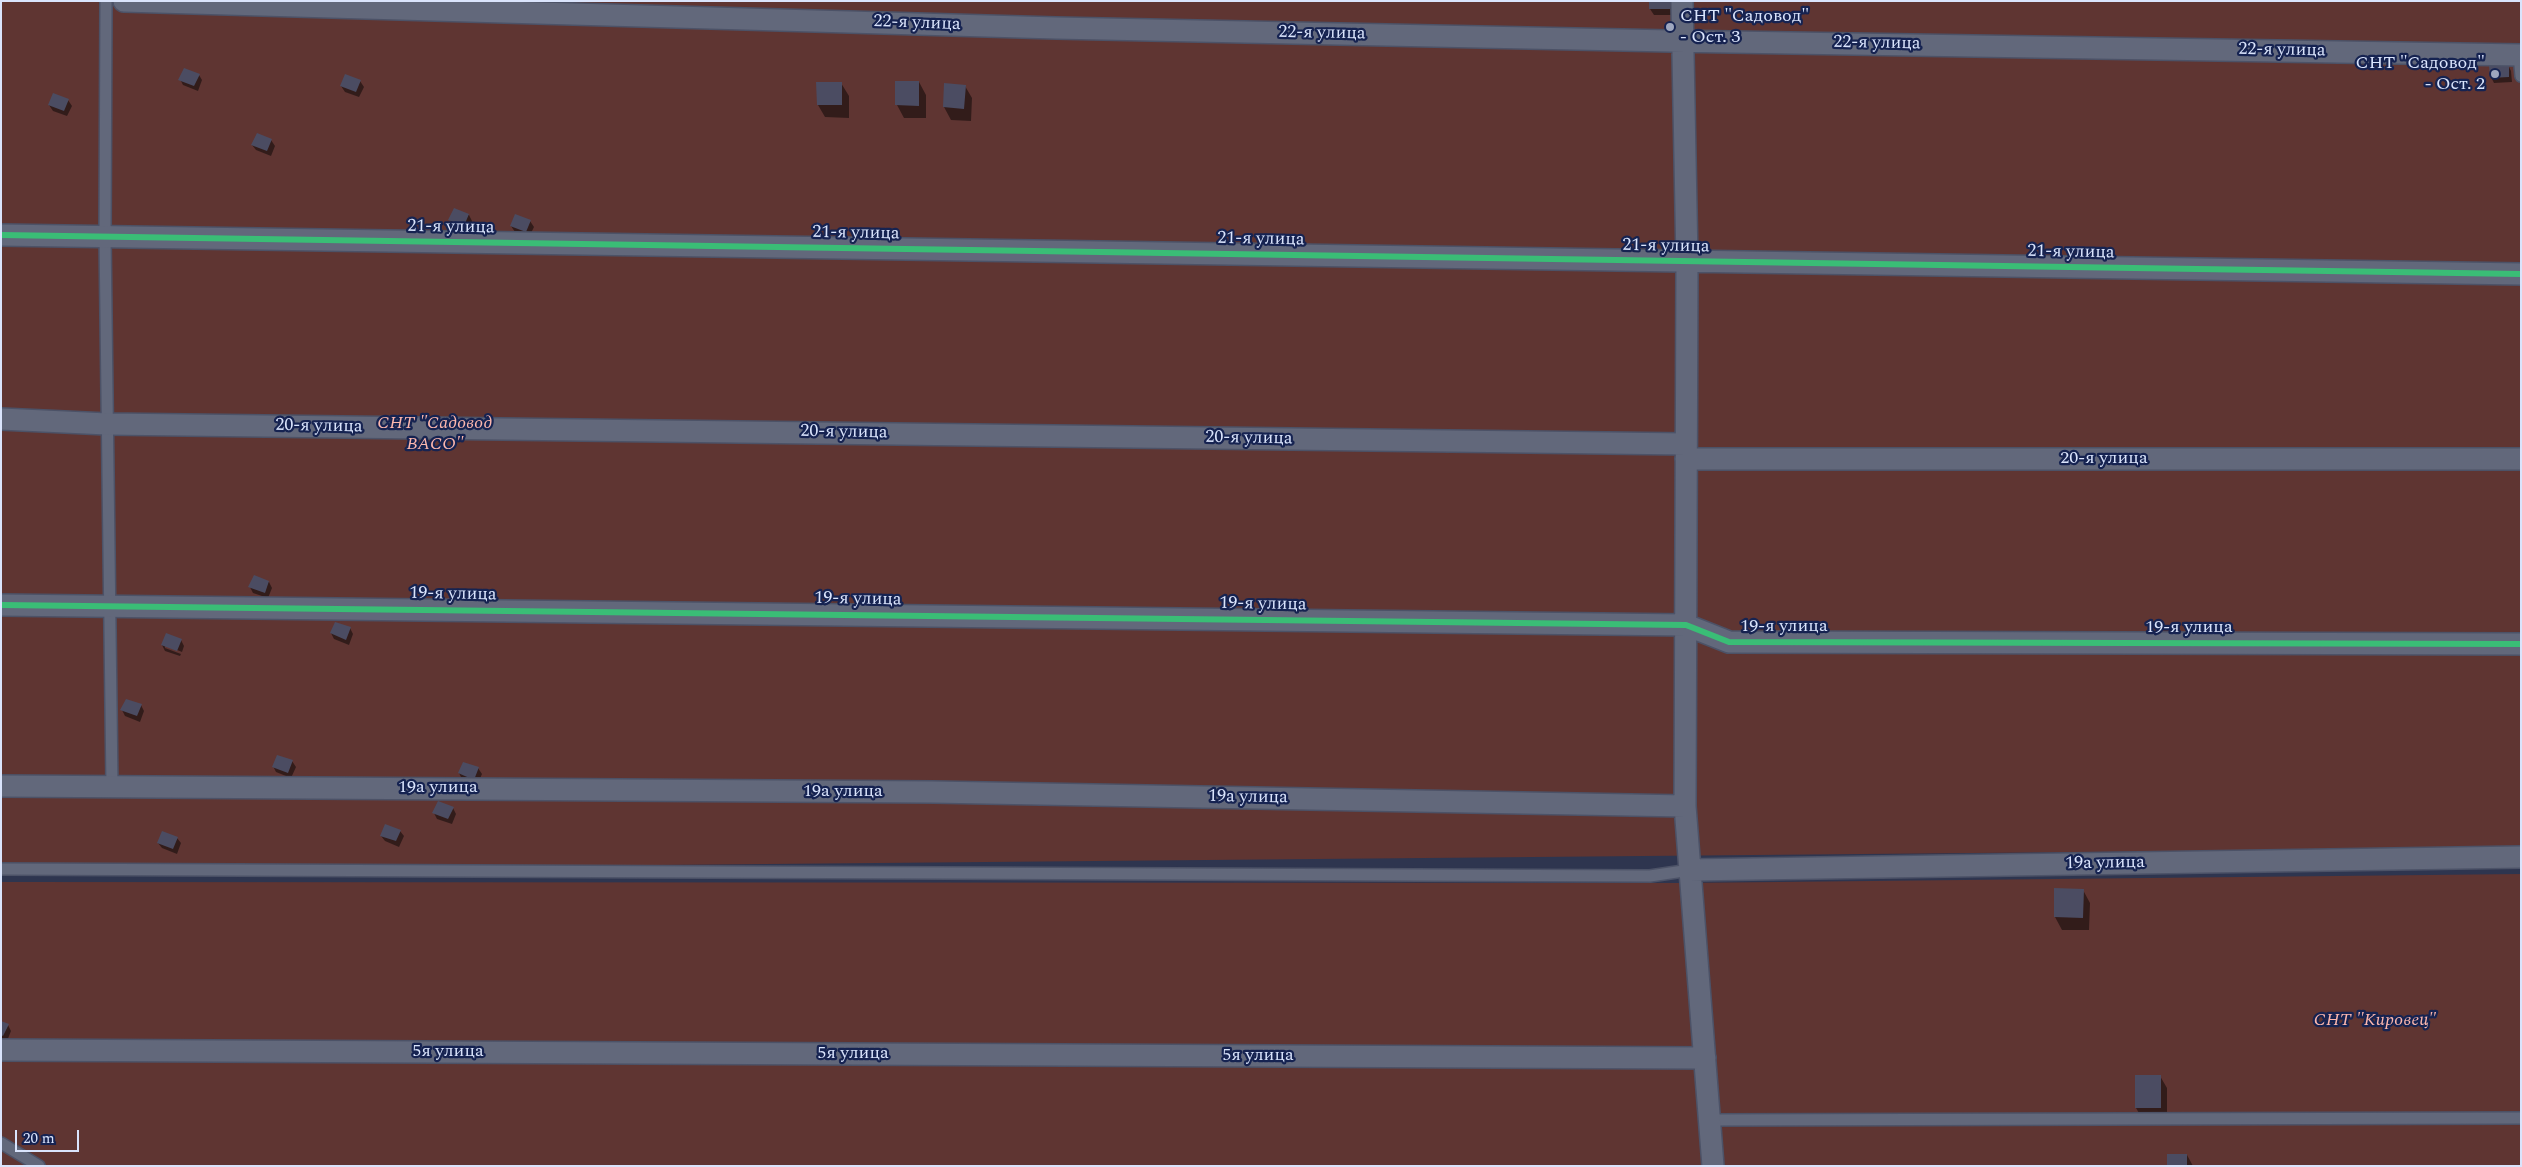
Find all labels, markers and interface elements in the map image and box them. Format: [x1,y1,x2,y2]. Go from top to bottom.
place label: СНТ "Садовод" - Ост. 3 [1680,6,1809,48]
street label: 22-я улица [873,12,961,36]
marker: СНТ "Садовод" - Ост. 3 [1664,21,1676,33]
street label: 22-я улица [1278,22,1366,46]
street label: 22-я улица [1833,32,1921,56]
street label: 22-я улица [2238,39,2326,63]
place label: СНТ "Садовод" - Ост. 2 [2356,53,2485,96]
marker: СНТ "Садовод" - Ост. 2 [2489,68,2501,80]
street label: 21-я улица [407,216,495,240]
street label: 21-я улица [812,222,900,246]
street label: 21-я улица [1217,228,1305,252]
street label: 21-я улица [1622,235,1710,259]
street label: 21-я улица [2027,241,2115,265]
park label: СНТ "Садовод ВАСО" [377,413,493,456]
street label: 20-я улица [275,415,363,439]
street label: 20-я улица [800,421,888,445]
street label: 20-я улица [1205,427,1293,451]
street label: 20-я улица [2060,448,2148,470]
street label: 19-я улица [409,583,497,607]
street label: 19-я улица [814,588,902,612]
street label: 19-я улица [1219,593,1307,617]
street label: 19-я улица [1740,616,1828,638]
street label: 19-я улица [2145,617,2233,639]
street label: 19а улица [398,777,478,799]
street label: 19а улица [803,781,883,803]
street label: 19а улица [1208,787,1288,809]
street label: 19а улица [2065,853,2145,875]
park label: СНТ "Кировец" [2314,1010,2436,1032]
street label: 5я улица [412,1041,484,1063]
street label: 5я улица [817,1043,889,1065]
street label: 5я улица [1222,1045,1294,1067]
scale bar [18,1120,81,1152]
text: 20 m [23,1127,55,1150]

